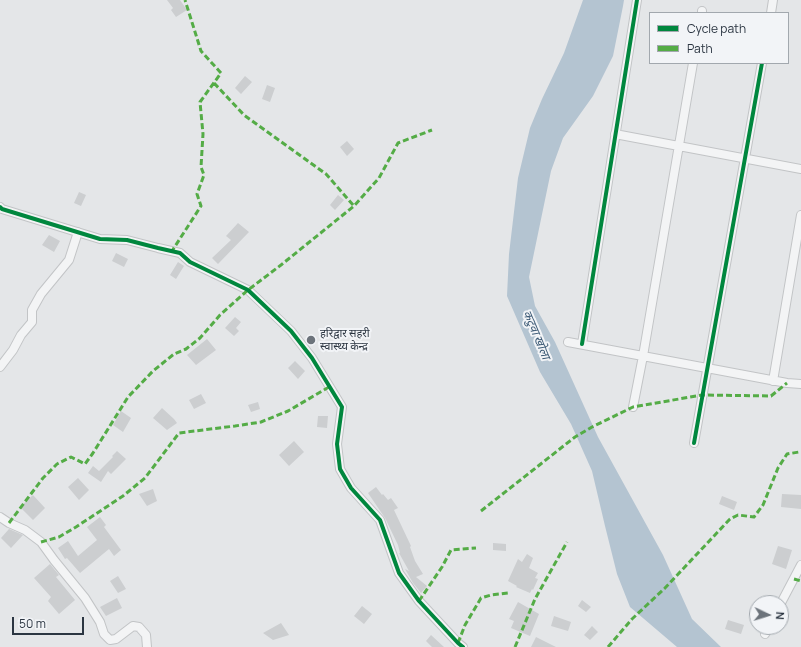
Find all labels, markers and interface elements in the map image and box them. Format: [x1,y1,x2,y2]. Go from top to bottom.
legend [649,12,789,64]
text: Cycle path [687,20,746,37]
text: Path [687,40,713,57]
water label: कटुवा खोला [519,308,553,362]
place label: हरिद्वार सहरी स्वास्थ्य केन्द्र [320,327,370,353]
marker: हरिद्वार सहरी स्वास्थ्य केन्द्र [305,334,317,346]
north arrow [749,595,789,635]
scale bar [14,609,86,635]
text: N [773,611,788,620]
text: 50 m [19,615,46,632]

